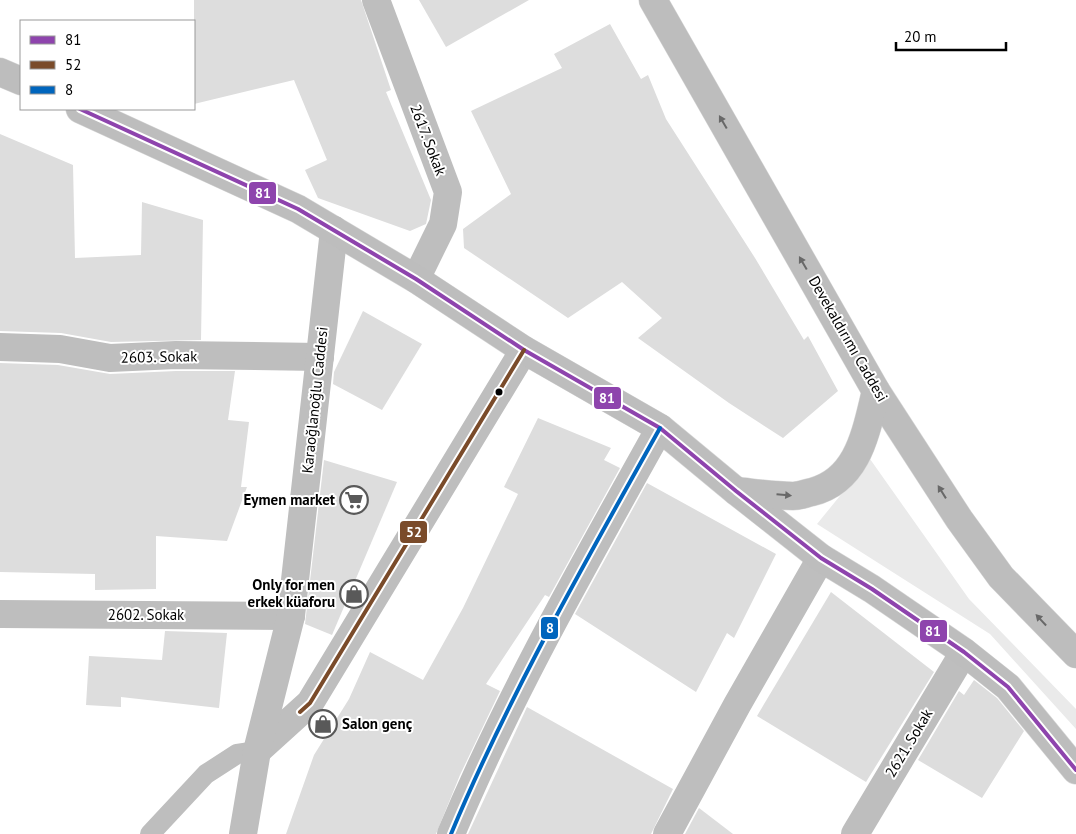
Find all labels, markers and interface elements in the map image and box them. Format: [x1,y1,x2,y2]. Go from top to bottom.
legend [20,20,195,110]
scale bar [896,20,1006,52]
text: 20 m [904,27,937,46]
text: 81 [65,30,81,49]
text: 52 [65,55,81,74]
text: 8 [65,80,73,99]
street label: 2617. Sokak [406,101,451,179]
one-way arrow [719,115,727,130]
line badge: 81 [248,181,277,205]
text: 81 [255,184,271,202]
one-way arrow [799,257,808,270]
street label: Devekaldırımı Caddesi [805,272,892,405]
street label: Karaoğlanoğlu Caddesi [297,326,332,474]
street label: 2603. Sokak [121,346,198,367]
line badge: 81 [593,386,622,410]
unlabelled marker [494,387,504,397]
text: 81 [599,389,615,407]
supermarket icon: Eymen market [339,485,369,515]
one-way arrow [937,485,946,499]
place label: Eymen market [244,490,336,509]
one-way arrow [777,492,793,500]
line badge: 52 [399,520,428,544]
text: 52 [406,523,422,541]
place label: Only for men erkek küaforu [248,575,335,611]
shop icon: Only for men erkek küaforu [339,579,369,609]
street label: 2602. Sokak [108,605,185,624]
one-way arrow [1035,614,1047,626]
line badge: 8 [540,616,559,640]
text: 8 [546,619,554,637]
line badge: 81 [919,619,948,643]
text: 81 [925,622,941,640]
street label: 2621. Sokak [881,704,937,780]
shop icon: Salon genç [308,709,338,739]
place label: Salon genç [342,714,413,733]

